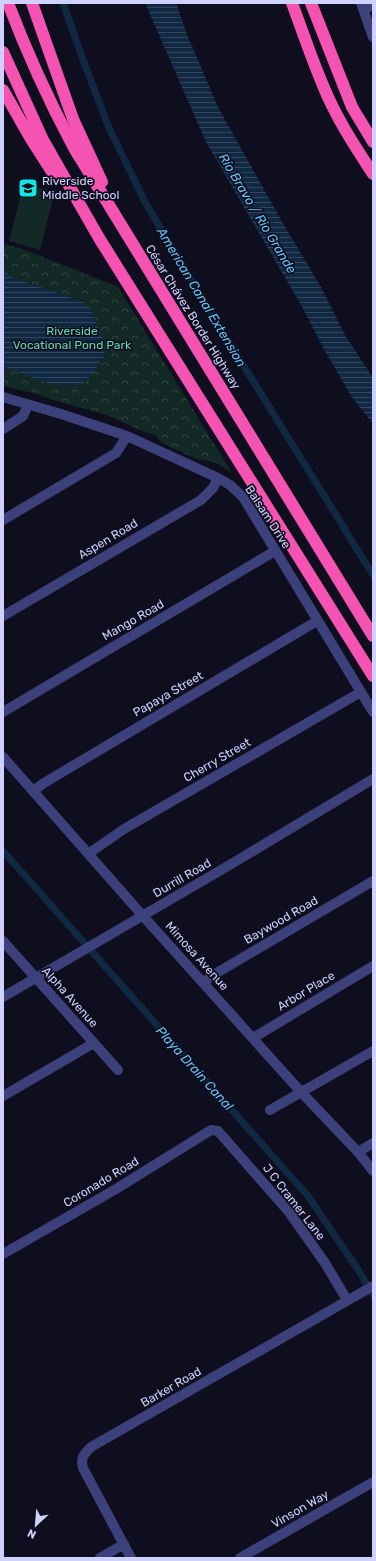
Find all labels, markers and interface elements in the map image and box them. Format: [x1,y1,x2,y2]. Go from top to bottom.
water label: Río Bravo / Rio Grande [216,150,299,276]
place label: Riverside Middle School [42,174,119,202]
school or university icon: Riverside Middle School [17,177,39,199]
water label: American Canal Extension [153,224,249,370]
street label: César Chávez Border Highway [143,242,244,392]
park label: Riverside Vocational Pond Park [13,324,132,352]
street label: Balsam Drive [242,483,294,552]
street label: Aspen Road [76,516,140,562]
street label: Mango Road [100,597,166,643]
street label: Papaya Street [131,668,206,720]
street label: Cherry Street [181,735,253,785]
street label: Durrill Road [150,856,214,900]
street label: Baywood Road [242,893,320,947]
street label: Mimosa Avenue [163,919,232,993]
street label: Alpha Avenue [39,964,101,1030]
street label: Arbor Place [275,968,337,1014]
water label: Playa Drain Canal [153,1023,237,1114]
street label: Coronado Road [61,1154,141,1210]
street label: J C Cramer Lane [260,1161,328,1243]
street label: Barker Road [138,1364,204,1410]
street label: Vinson Way [269,1487,331,1531]
north arrow [16,1505,56,1545]
text: N [25,1526,38,1541]

